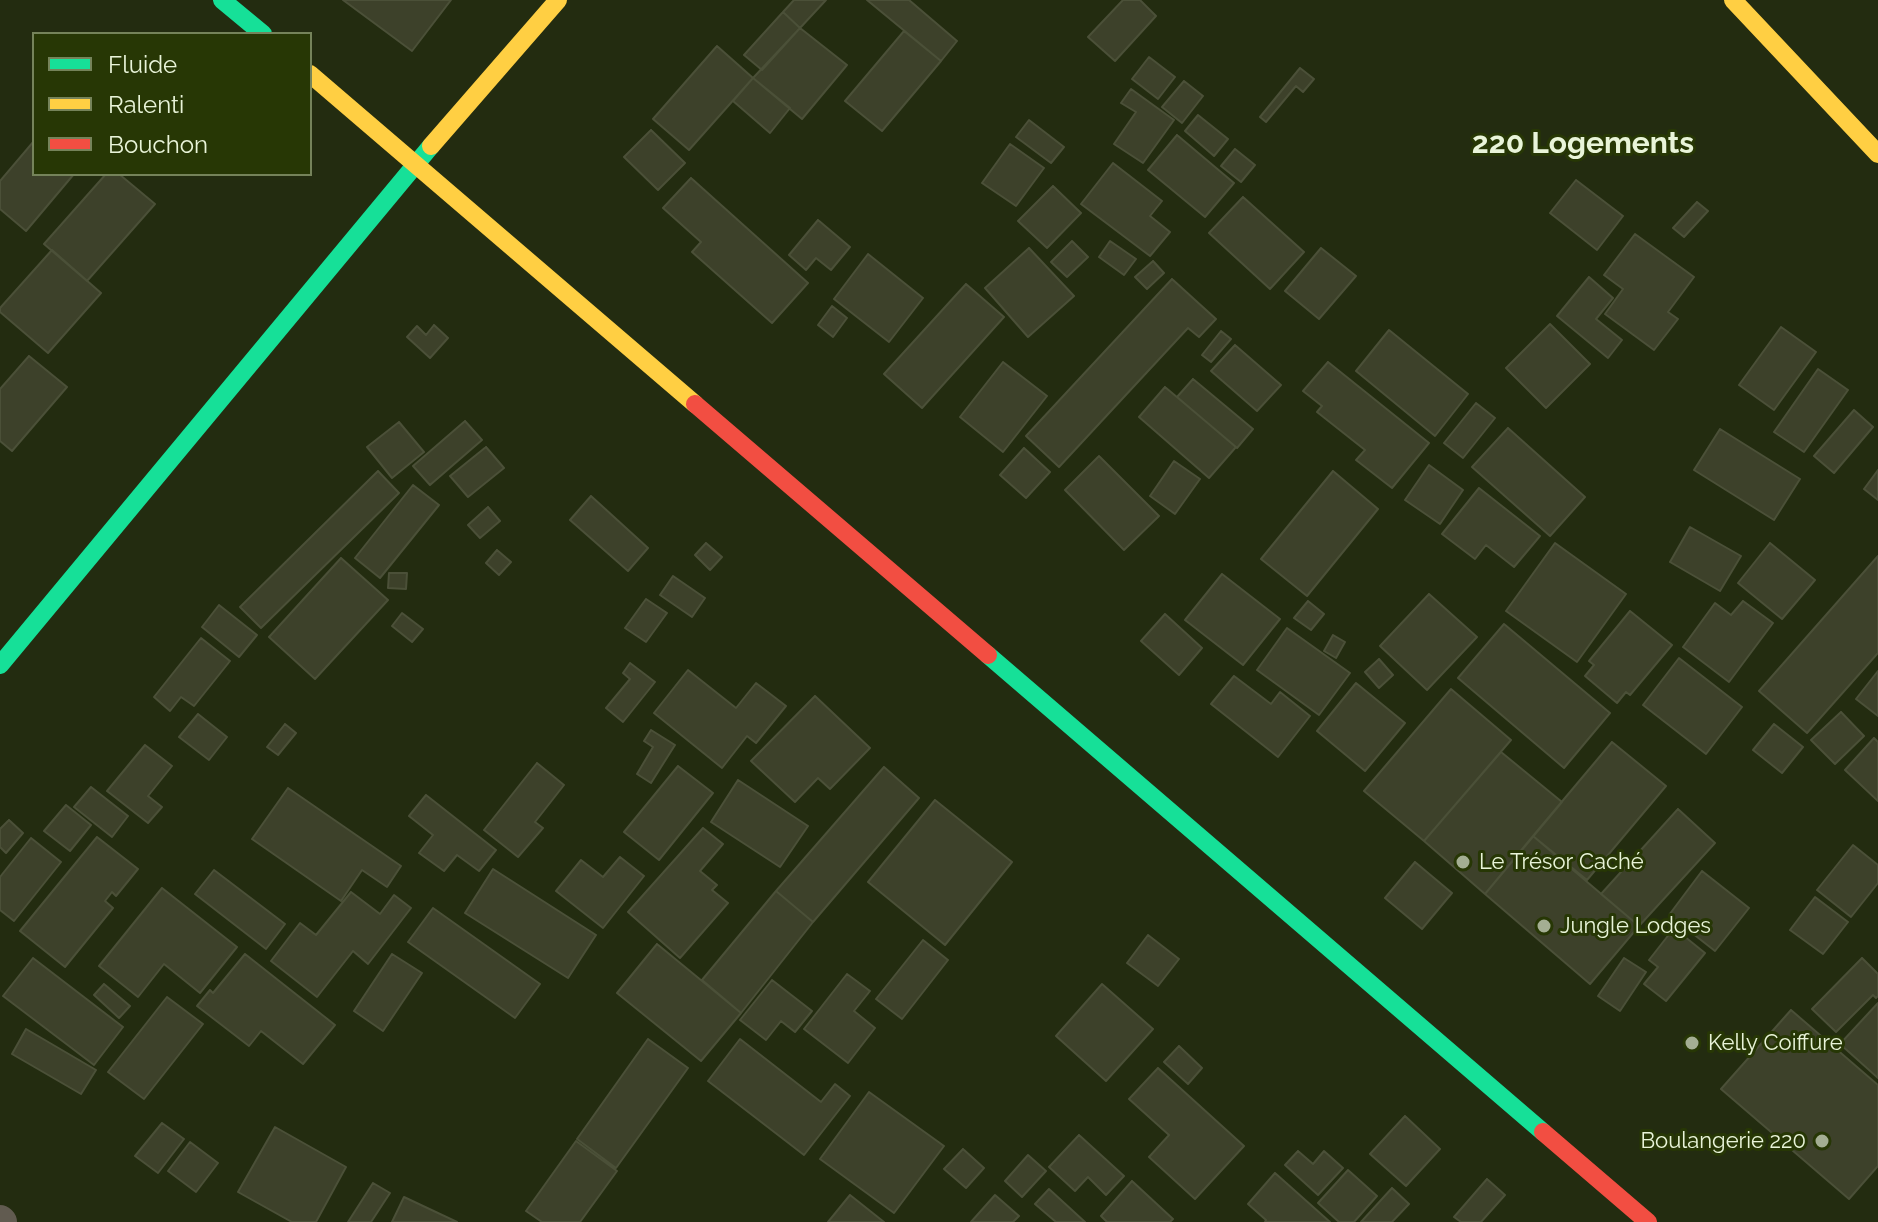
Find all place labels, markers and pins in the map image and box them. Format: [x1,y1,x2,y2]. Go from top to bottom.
place label: Le Trésor Caché [1479,849,1644,875]
marker: Le Trésor Caché [1454,853,1472,871]
place label: Jungle Lodges [1560,913,1711,939]
marker: Jungle Lodges [1535,917,1553,935]
place label: Kelly Coiffure [1708,1030,1843,1056]
marker: Kelly Coiffure [1683,1034,1701,1052]
place label: Boulangerie 220 [1640,1128,1806,1154]
marker: Boulangerie 220 [1813,1132,1831,1150]

